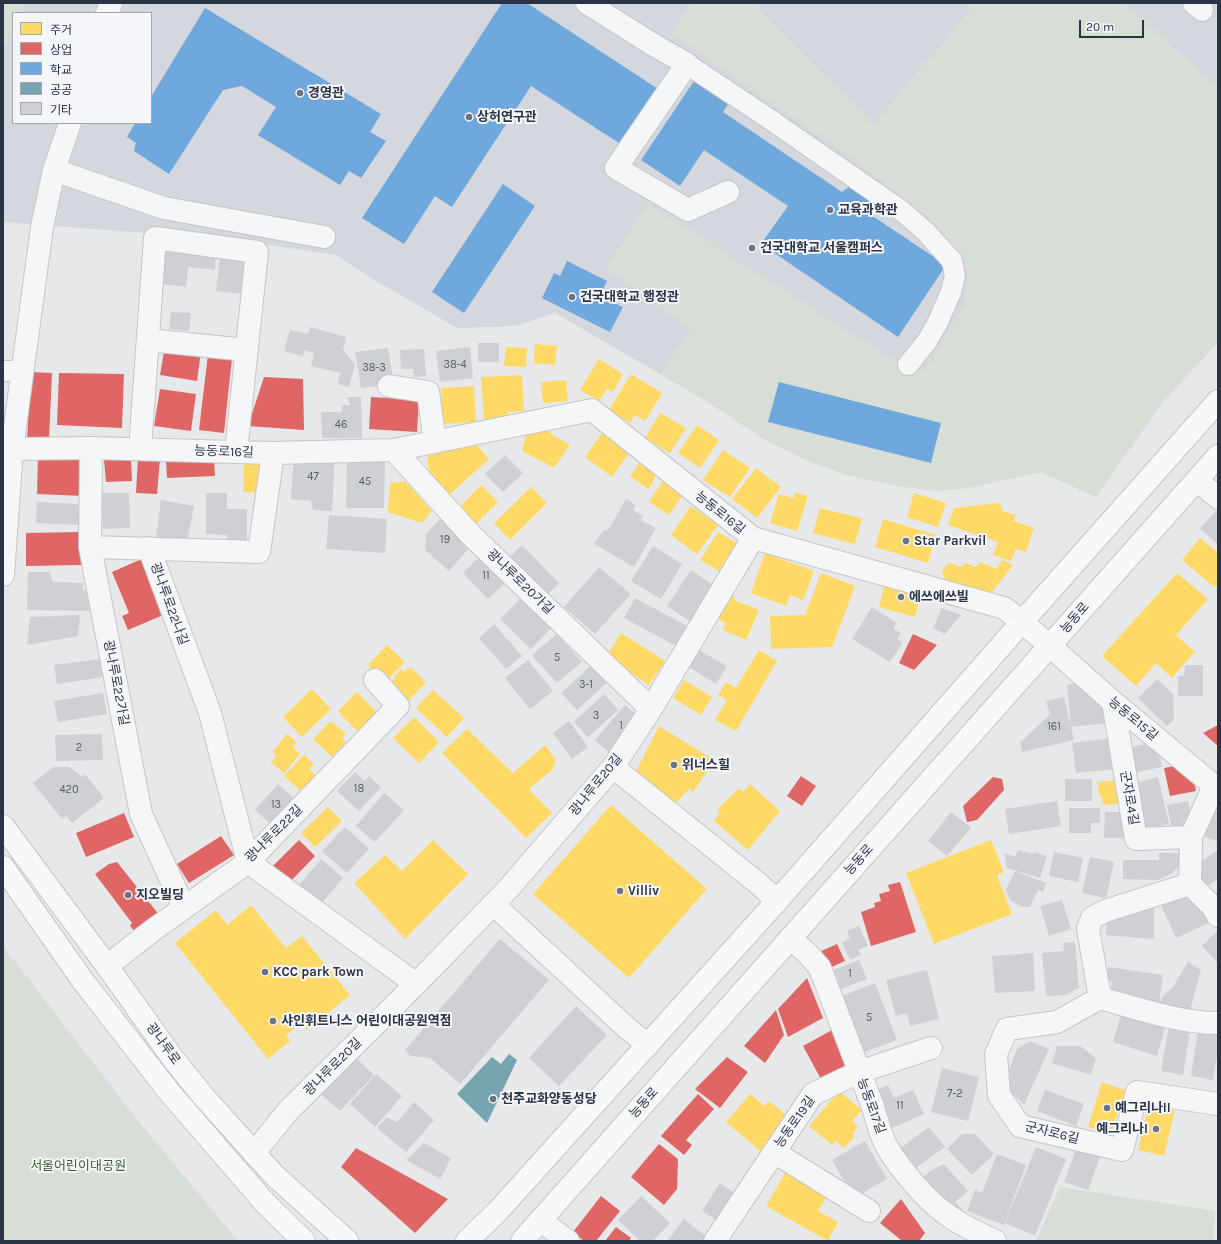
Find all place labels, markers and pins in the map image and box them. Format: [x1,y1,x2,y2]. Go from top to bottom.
place label: 경영관 [308,85,344,101]
marker: 경영관 [295,88,305,98]
place label: 상허연구관 [477,109,537,125]
marker: 상허연구관 [464,112,474,122]
place label: 교육과학관 [838,202,898,218]
marker: 교육과학관 [825,205,835,215]
place label: 건국대학교 서울캠퍼스 [760,240,883,256]
marker: 건국대학교 서울캠퍼스 [747,243,757,253]
place label: 건국대학교 행정관 [580,289,679,305]
marker: 건국대학교 행정관 [567,292,577,302]
place label: Star Parkvil [914,533,986,549]
marker: Star Parkvil [901,536,911,546]
place label: 에쓰에쓰빌 [909,589,969,605]
marker: 에쓰에쓰빌 [896,592,906,602]
place label: 위너스힐 [682,757,730,773]
marker: 위너스힐 [669,760,679,770]
place label: Villiv [628,883,659,899]
marker: Villiv [615,886,625,896]
place label: 지오빌딩 [136,887,184,903]
marker: 지오빌딩 [123,890,133,900]
place label: KCC park Town [273,964,364,980]
marker: KCC park Town [260,967,270,977]
place label: 샤인휘트니스 어린이대공원역점 [281,1013,452,1029]
marker: 샤인휘트니스 어린이대공원역점 [268,1016,278,1026]
place label: 천주교화양동성당 [501,1091,597,1107]
marker: 천주교화양동성당 [488,1094,498,1104]
place label: 예그리나II [1115,1100,1171,1116]
marker: 예그리나II [1102,1103,1112,1113]
place label: 예그리나I [1096,1121,1148,1137]
marker: 예그리나I [1151,1124,1161,1134]

